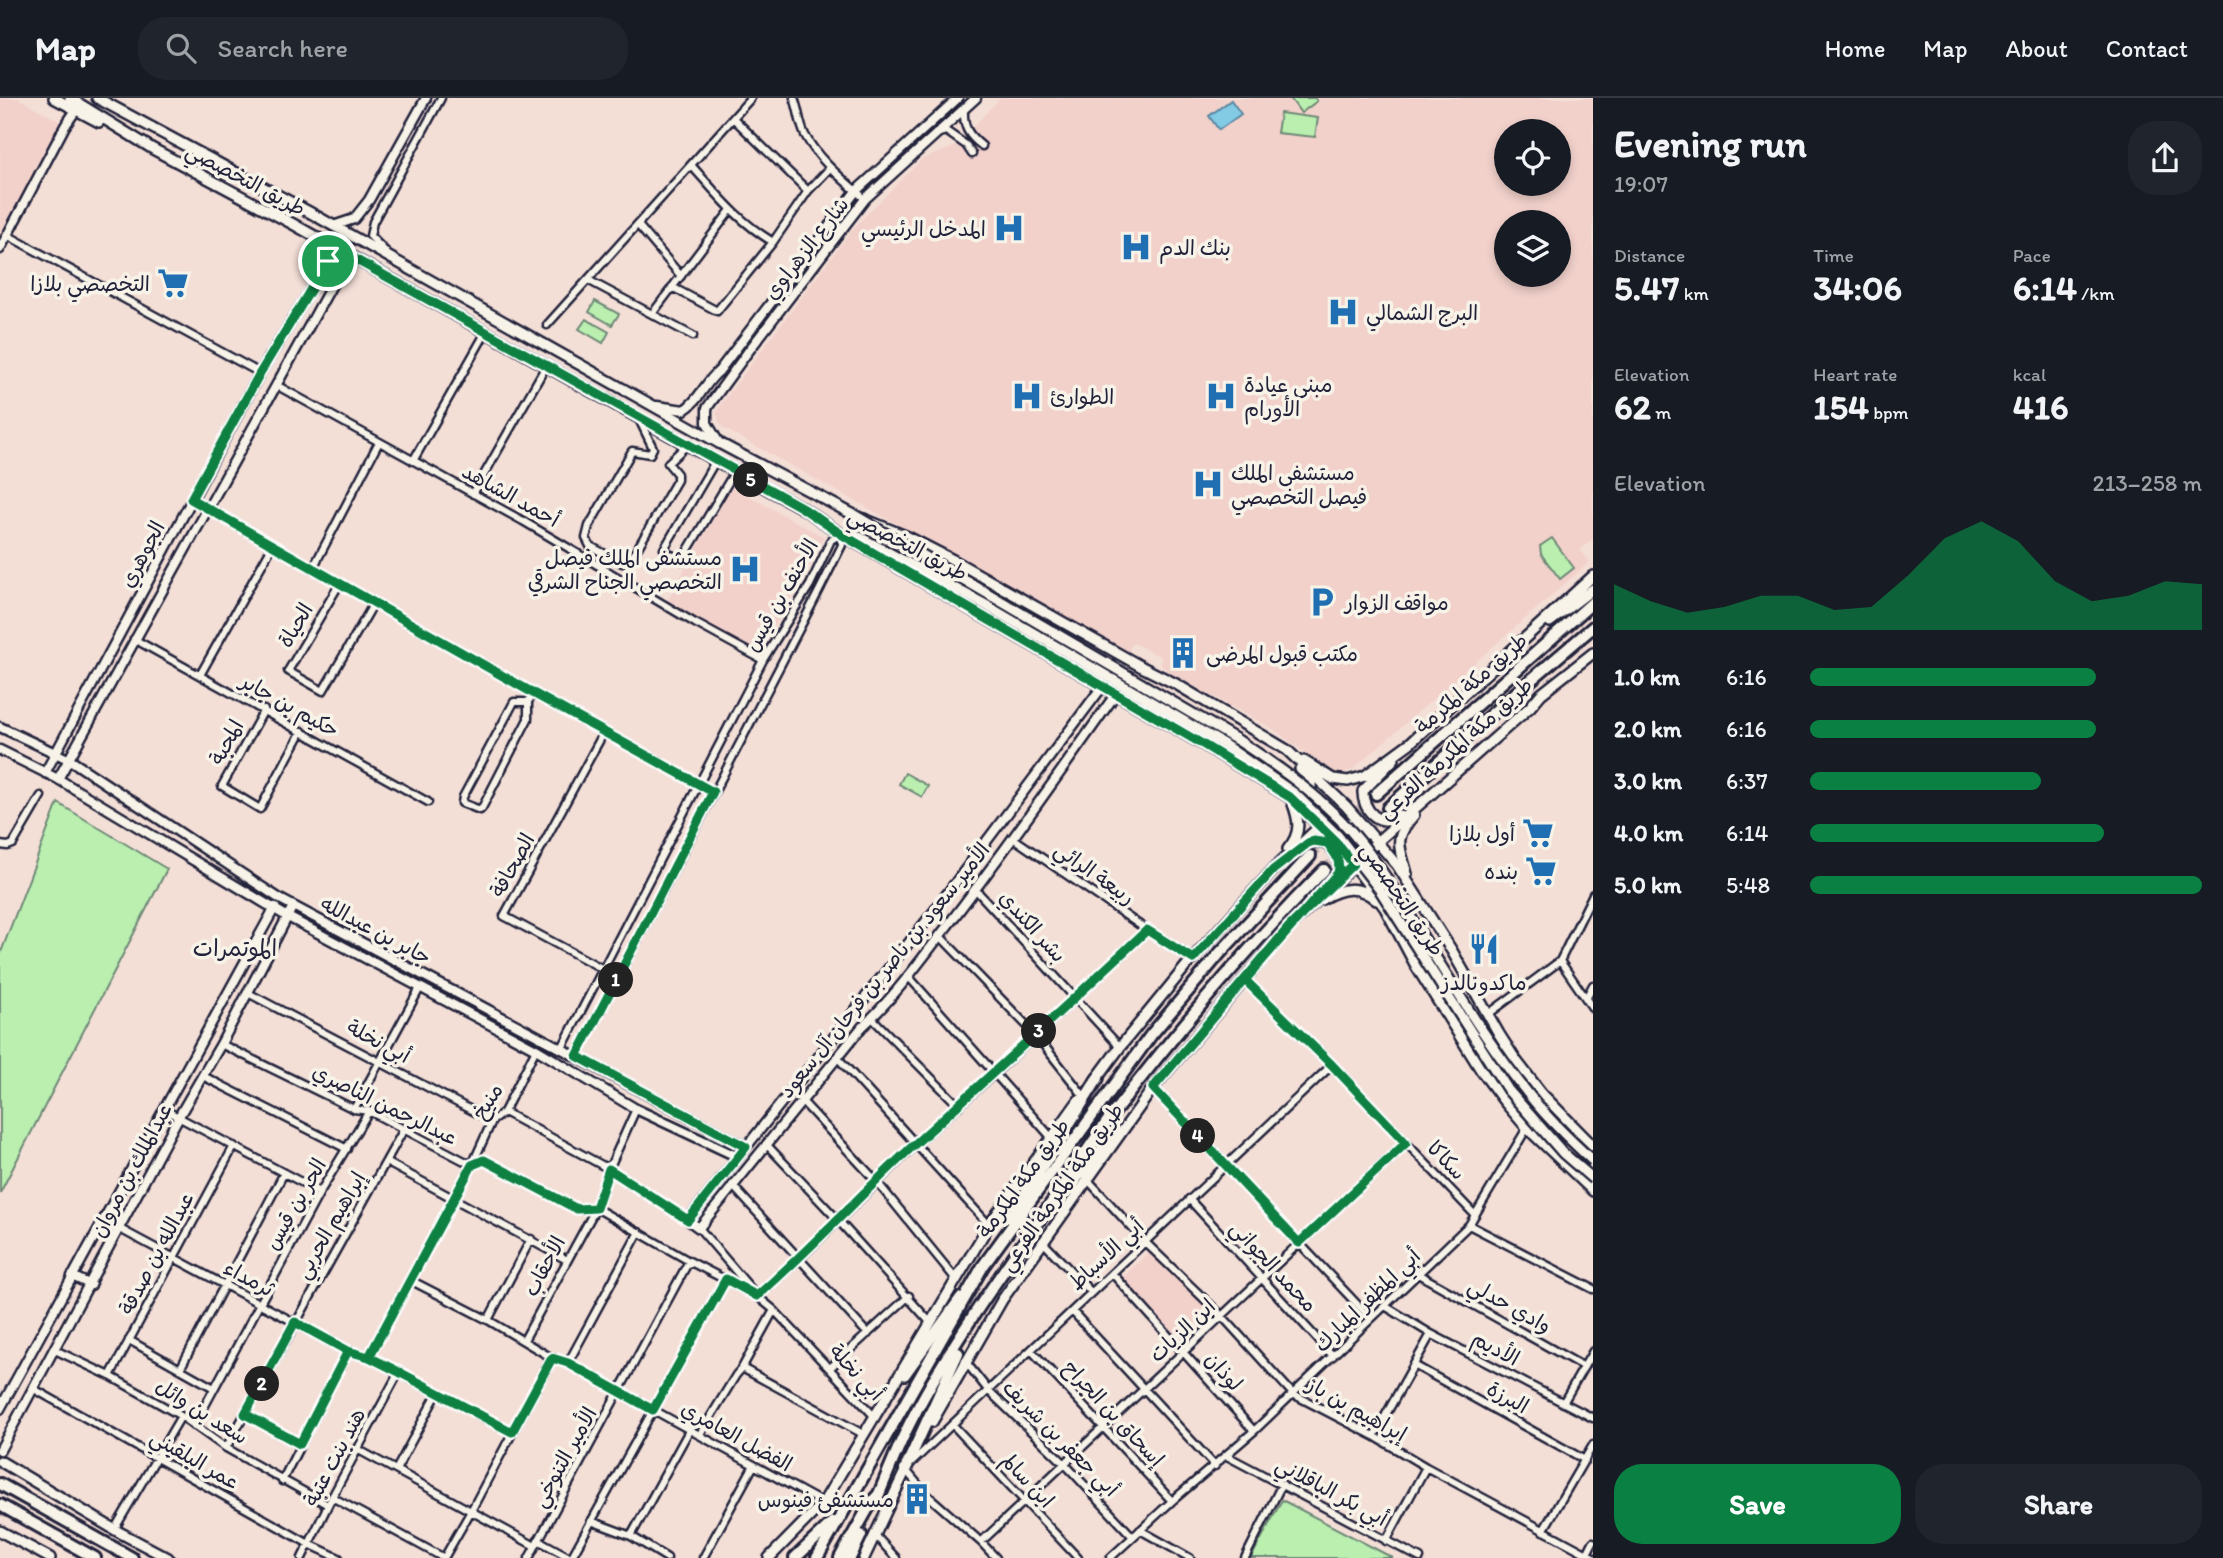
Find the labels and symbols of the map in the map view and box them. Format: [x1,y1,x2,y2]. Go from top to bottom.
street label: طريق التخصصي [179,137,310,227]
street label: شارع الزهراوي [758,192,856,306]
hospital icon: المدخل الرئيسي [992,211,1026,245]
place label: المدخل الرئيسي [861,216,986,248]
hospital icon: بنك الدم [1119,230,1153,264]
pin [298,231,358,291]
place label: بنك الدم [1159,235,1231,264]
supermarket icon: التخصصي بلازا [156,266,190,300]
place label: التخصصي بلازا [30,271,150,303]
hospital icon: البرج الشمالي [1326,295,1360,329]
place label: البرج الشمالي [1366,300,1478,332]
place label: مبنى عيادة الأورام [1244,372,1332,425]
hospital icon: الطوارئ [1010,379,1044,413]
hospital icon: مبنى عيادة الأورام [1204,379,1238,413]
place label: الطوارئ [1050,384,1114,410]
street label: أحمد الشاهد [458,458,564,532]
place label: مستشفى الملك فيصل التخصصي [1231,460,1367,516]
pin: 5 [734,462,768,498]
hospital icon: مستشفى الملك فيصل التخصصي [1191,467,1225,501]
street label: طريق التخصصي [841,502,972,592]
street label: الجوهري [114,516,173,593]
street label: الأحنف بن قيس [738,534,824,656]
place label: مستشفى الملك فيصل التخصصي الجناح الشرقي [528,545,722,601]
hospital icon: مستشفى الملك فيصل التخصصي الجناح الشرقي [728,552,762,586]
parking icon: مواقف الزوار [1305,585,1339,619]
place label: مواقف الزوار [1343,590,1449,616]
street label: الحياة [272,598,318,652]
street label: طريق مكة المكرمة [1410,627,1532,739]
building icon: مكتب قبول المرضى [1166,636,1200,670]
place label: مكتب قبول المرضى [1206,641,1358,668]
street label: حكيم بن جابر [233,667,344,746]
street label: طريق مكة المكرمة الفرعي [1372,672,1542,829]
street label: المحبة [203,715,249,769]
supermarket icon: أول بلازا [1521,816,1555,850]
place label: أول بلازا [1449,821,1515,847]
street label: الصحافة [484,829,540,901]
street label: ربيعة الرائي [1046,836,1140,916]
street label: الأمير سعود بن ناصر بن فرحان آل سعود [773,837,996,1104]
street label: طريق التخصصي [1350,837,1450,964]
supermarket icon: بنده [1524,854,1558,888]
place label: بنده [1484,859,1518,885]
street label: بشر الكندي [992,885,1072,969]
street label: جابر بن عبدالله [316,890,436,970]
restaurant icon: ماكدونالدز [1467,932,1501,966]
district label: الموتمرات [193,934,277,962]
pin: 1 [598,962,634,998]
place label: ماكدونالدز [1439,970,1527,997]
street label: أبي نخلة [340,1014,415,1074]
pin: 3 [1021,1014,1056,1048]
street label: عبدالرحمن الناصري [307,1058,462,1153]
street label: منيخ [466,1078,509,1125]
street label: طريق مكة المكرمة الفرعي [994,1098,1134,1280]
street label: عبدالملك بن مروان [85,1099,178,1242]
street label: طريق مكة المكرمة [971,1114,1075,1242]
pin: 4 [1180,1118,1216,1154]
street label: سكاكا [1423,1135,1471,1185]
street label: الحر بن قيس [259,1154,332,1255]
street label: إبراهيم الحربي [289,1167,377,1286]
street label: عبدالله بن صدقة [113,1187,200,1319]
street label: أبي الأسباط [1063,1212,1153,1300]
street label: محمد الجواني [1220,1215,1323,1322]
street label: الأحقاب [517,1231,571,1301]
street label: أبي المظفر المبارك [1309,1243,1430,1362]
street label: ثرمداء [220,1255,279,1302]
street label: وادي حدلي [1461,1272,1556,1344]
street label: ابن الزيات [1144,1293,1221,1368]
street label: الأديم [1466,1324,1524,1374]
street label: أبي نخلة [819,1338,889,1410]
street label: لوذان [1199,1346,1248,1397]
street label: إسحاق بن الجراح [1057,1355,1170,1473]
pin: 2 [244,1366,280,1402]
street label: إبراهيم بن باز [1299,1370,1411,1450]
street label: سعد بن وائل [151,1373,253,1450]
street label: أبي جعفر بن شريف [993,1375,1124,1506]
street label: البرزة [1482,1375,1533,1419]
street label: الفضل العامري [676,1395,797,1479]
street label: الأمير التنوخي [525,1402,608,1515]
street label: هند بنت عتبة [298,1404,371,1511]
street label: عمر البلقيني [143,1424,244,1500]
street label: ابن سالم [993,1447,1060,1515]
street label: أبي بكر الباقلاني [1268,1451,1392,1537]
building icon: مستشفئ فينوس [900,1482,934,1516]
place label: مستشفئ فينوس [758,1487,894,1514]

